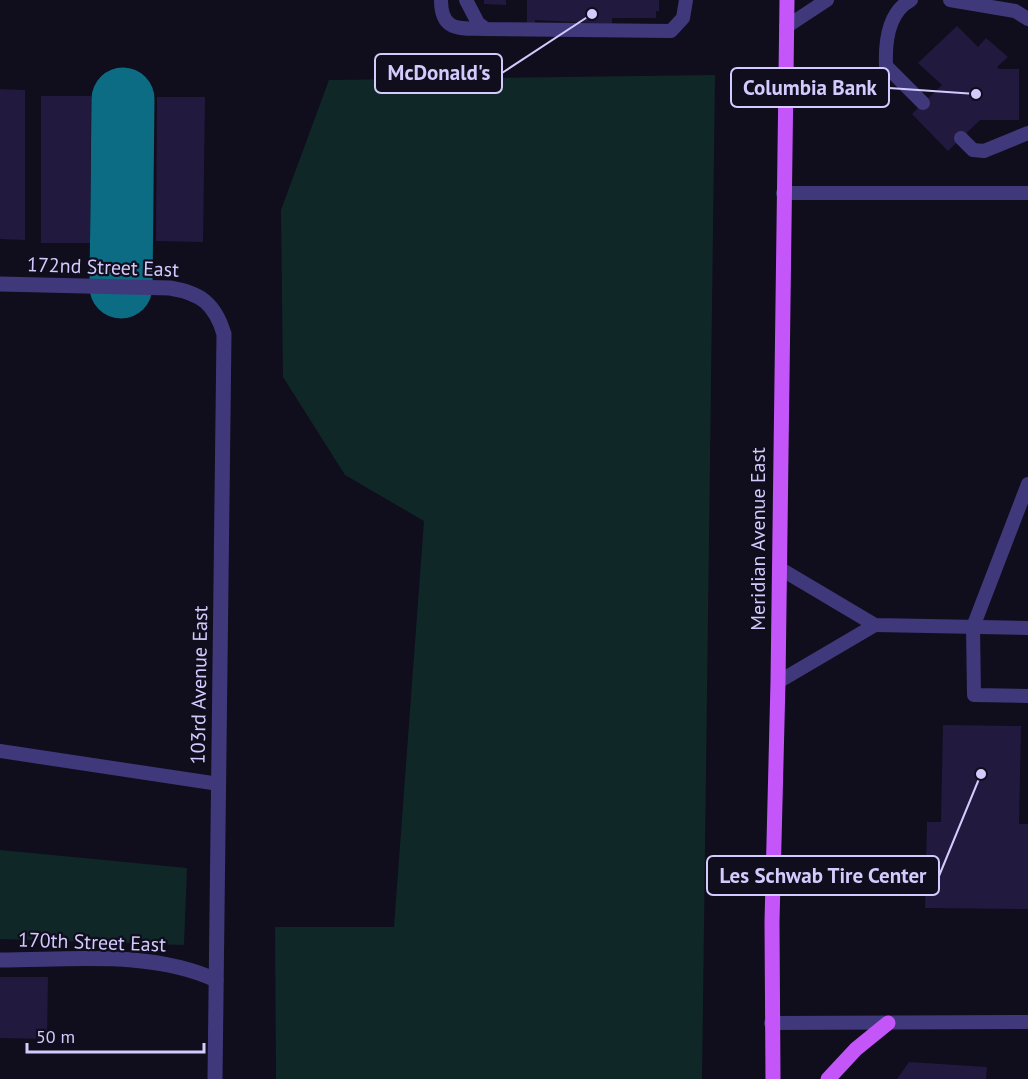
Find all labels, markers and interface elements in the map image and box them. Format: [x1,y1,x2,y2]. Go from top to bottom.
callout: McDonald's [375,54,502,93]
text: McDonald's [388,59,491,86]
callout: Columbia Bank [731,68,889,107]
text: Columbia Bank [743,74,878,101]
street label: 172nd Street East [27,251,180,283]
street label: Meridian Avenue East [745,447,771,631]
street label: 103rd Avenue East [185,605,213,765]
callout: Les Schwab Tire Center [707,856,939,895]
text: Les Schwab Tire Center [720,862,927,889]
street label: 170th Street East [18,926,167,958]
scale bar [27,1016,204,1054]
text: 50 m [36,1025,75,1048]

